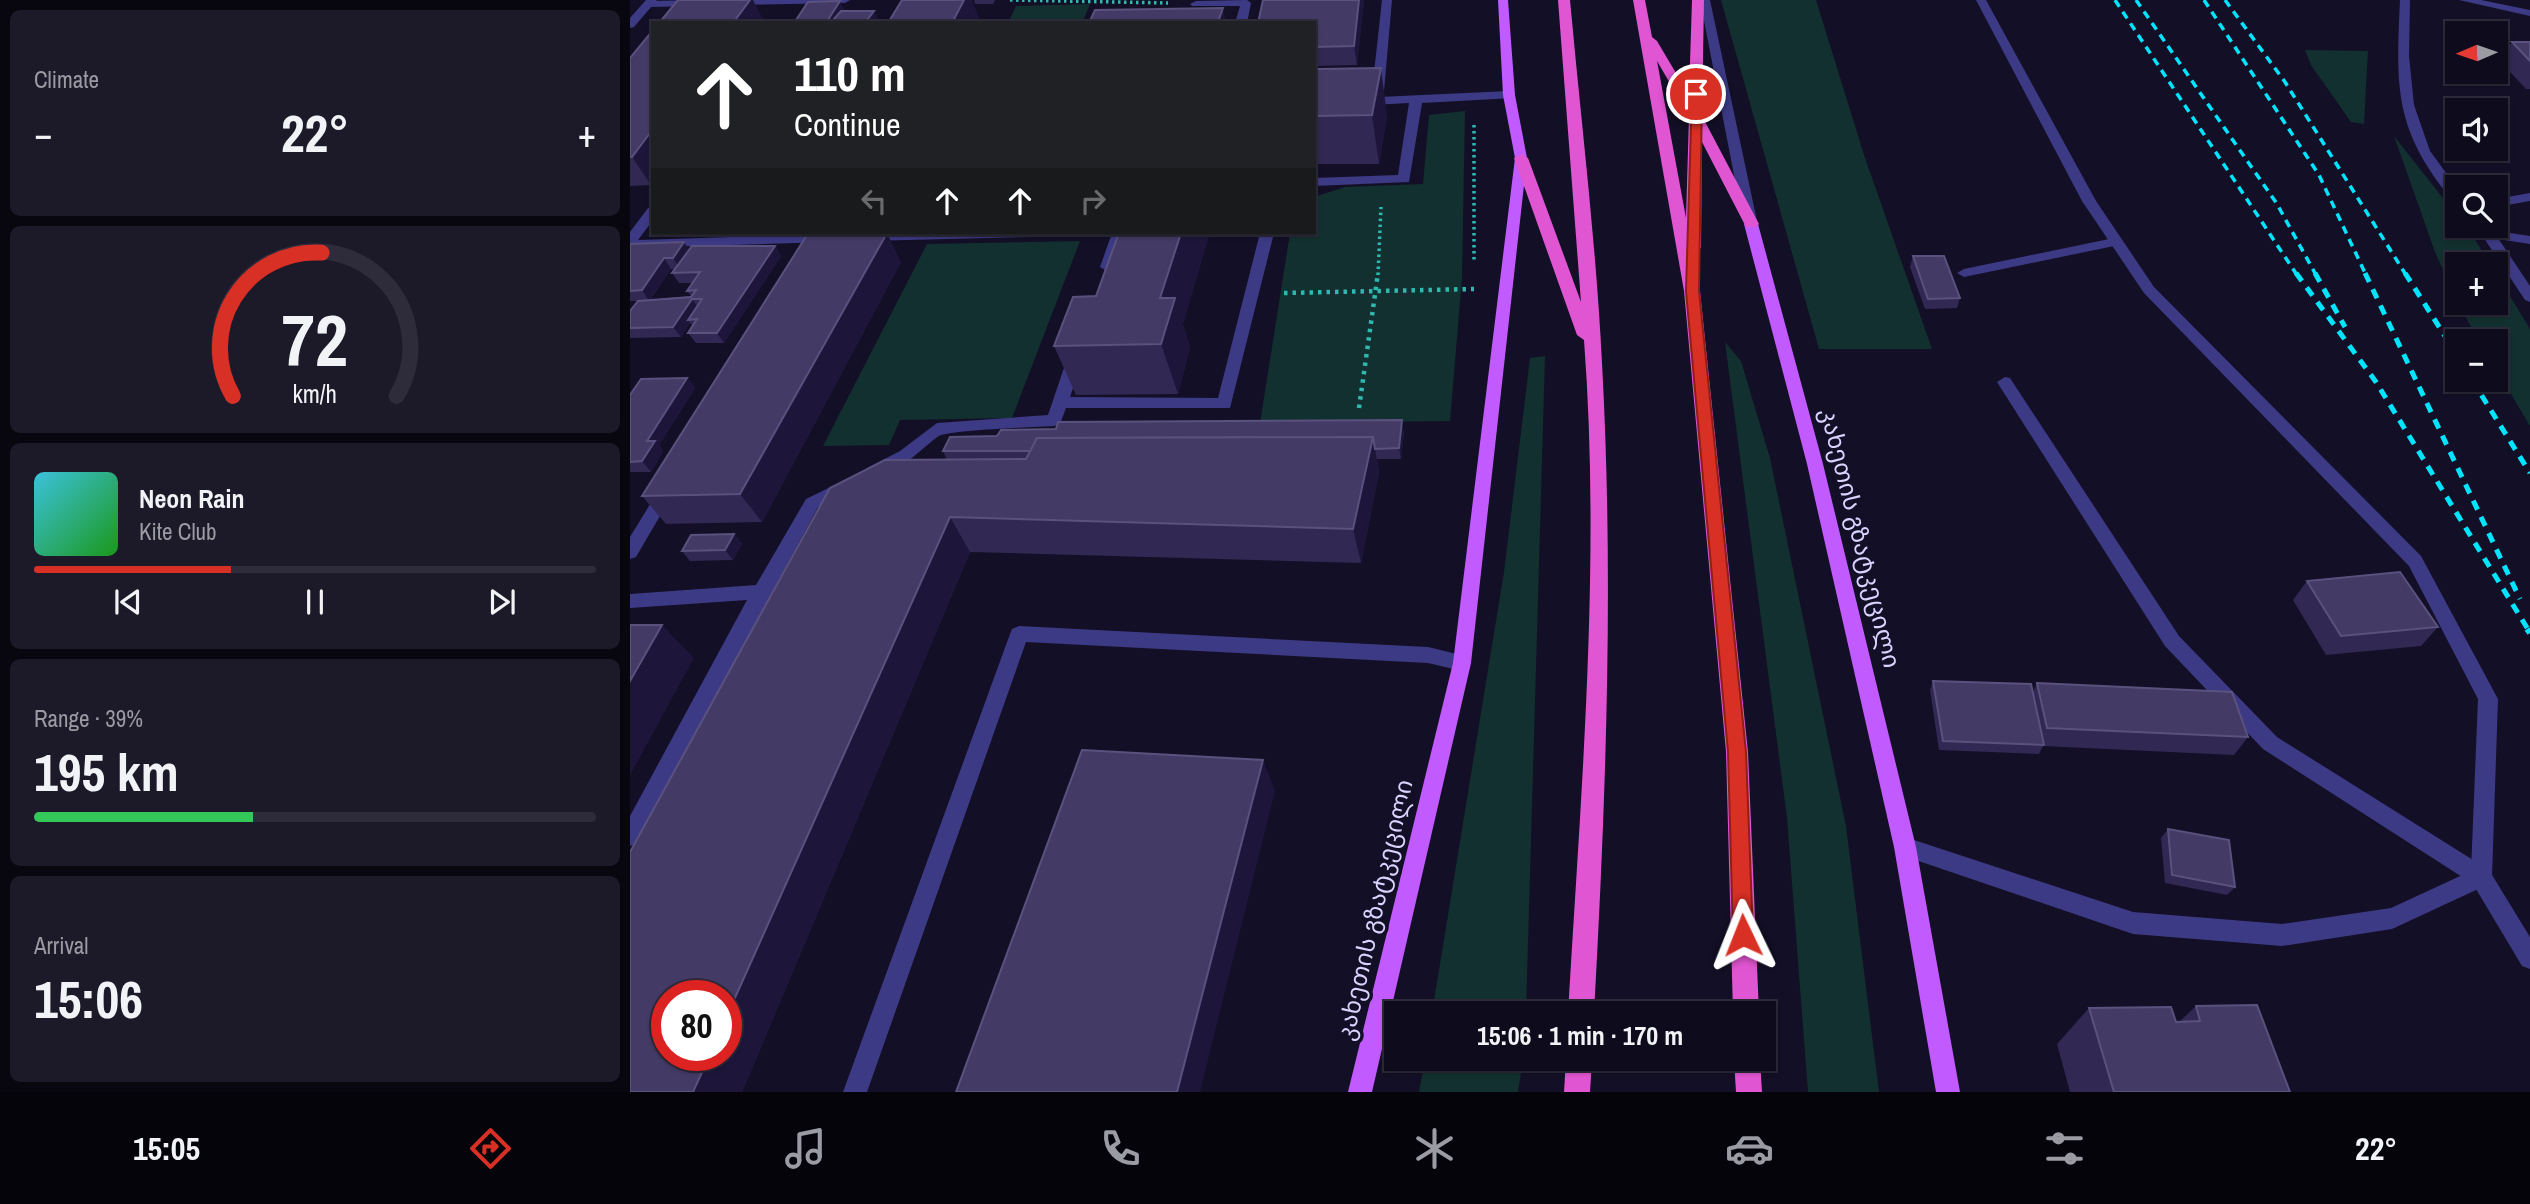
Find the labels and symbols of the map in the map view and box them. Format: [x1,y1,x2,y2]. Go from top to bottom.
north arrow [2445,21,2508,84]
pin [1666,64,1726,124]
street label: კახეთის გზატკეცილი [1813,404,1909,671]
street label: კახეთის გზატკეცილი [1328,776,1420,1043]
position arrow [1706,898,1780,972]
speed limit sign: 80 [651,980,742,1071]

